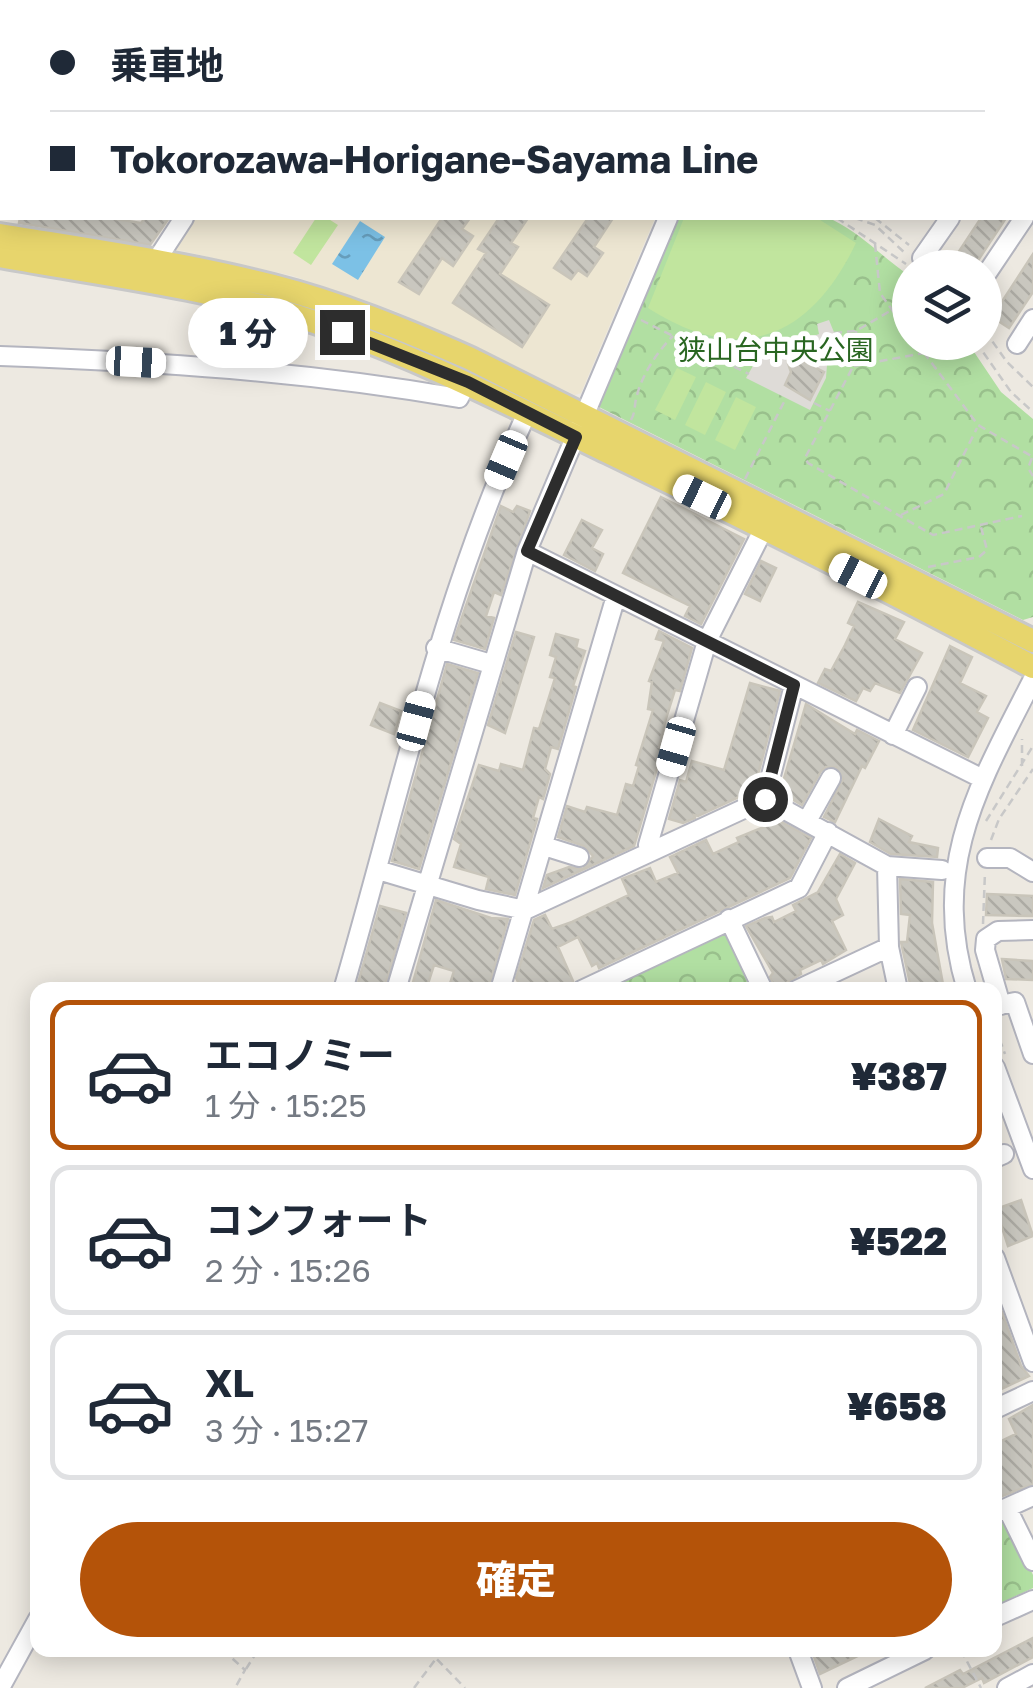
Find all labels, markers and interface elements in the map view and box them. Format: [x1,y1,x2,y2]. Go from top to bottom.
text: 乗車地 [110,42,224,87]
text: Tokorozawa-Horigane-Sayama Line [110,136,758,181]
map controls [892,250,1002,360]
button: layers [892,250,1002,360]
callout: 1 分 [187,297,307,367]
route end [320,310,365,355]
text: 1 分 [220,314,276,352]
park label: 狭山台中央公園 [678,333,874,366]
car [105,345,167,379]
car [480,427,532,493]
car [668,470,736,524]
car [824,549,892,603]
car [394,688,438,754]
car [653,714,699,780]
route start [743,777,788,822]
icon: car [85,1030,175,1120]
text: エコノミー [205,1032,395,1077]
text: ¥387 [851,1053,947,1098]
text: 1 分 · 15:25 [205,1086,367,1124]
icon: car [85,1195,175,1285]
text: コンフォート [205,1197,432,1242]
text: ¥522 [849,1218,947,1263]
text: 2 分 · 15:26 [205,1251,371,1289]
icon: car [85,1360,175,1450]
text: XL [205,1360,254,1405]
text: ¥658 [847,1383,947,1428]
text: 3 分 · 15:27 [205,1411,369,1449]
button: 確定 [80,1522,952,1637]

